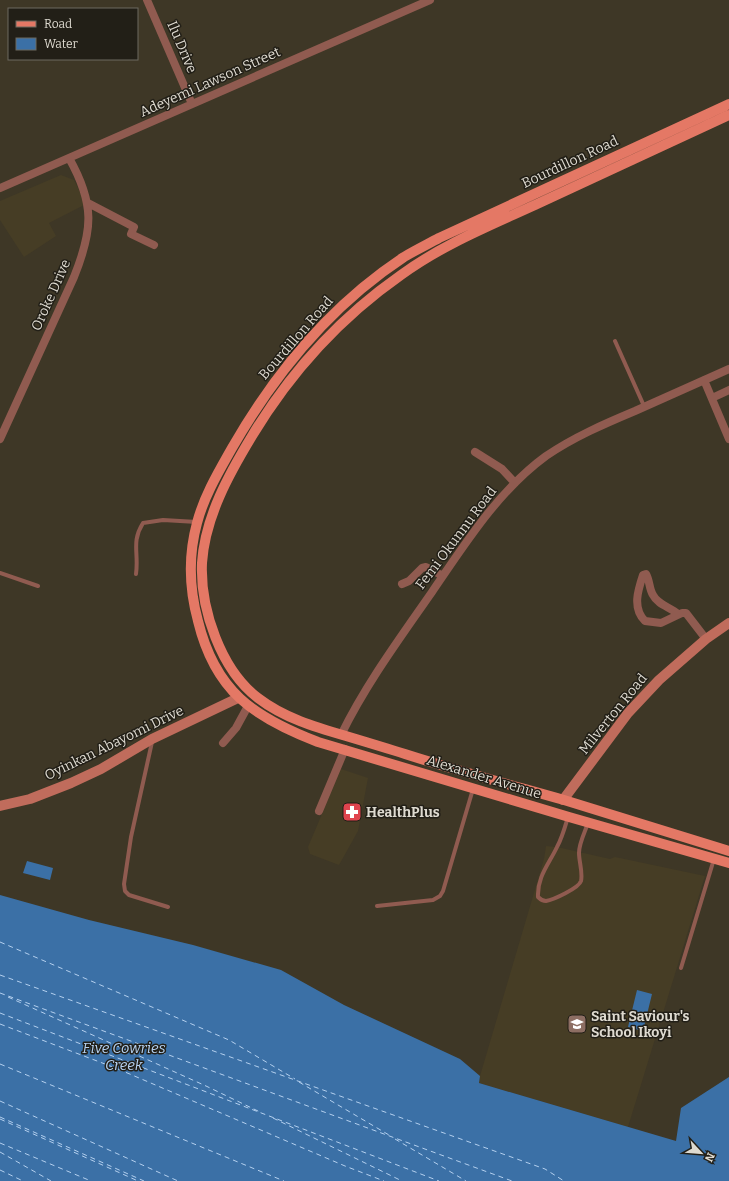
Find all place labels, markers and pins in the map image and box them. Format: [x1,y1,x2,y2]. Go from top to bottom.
pharmacy icon: HealthPlus [341,801,363,823]
place label: HealthPlus [366,804,440,821]
place label: Saint Saviour's School Ikoyi [591,1008,690,1041]
school or university icon: Saint Saviour's School Ikoyi [566,1013,588,1035]

